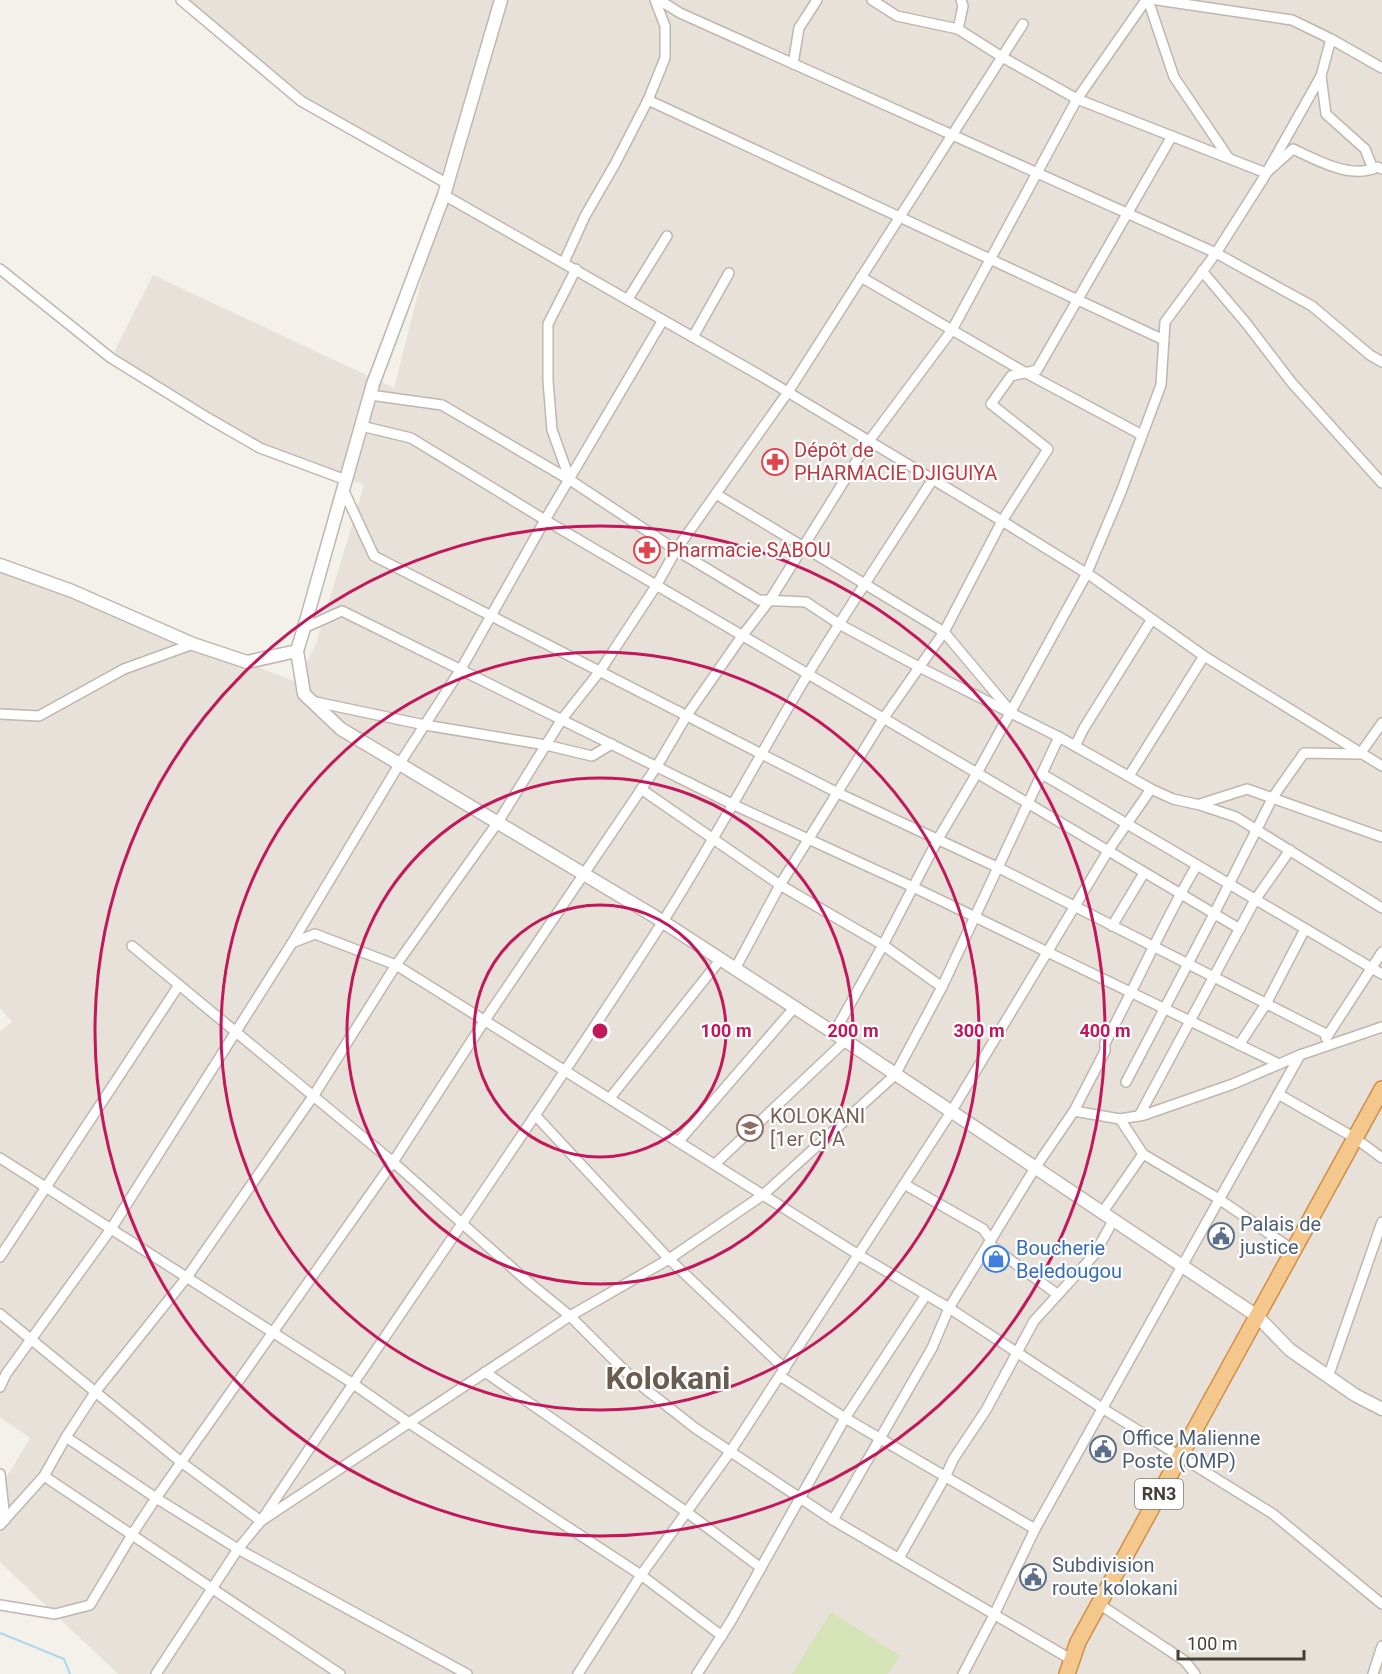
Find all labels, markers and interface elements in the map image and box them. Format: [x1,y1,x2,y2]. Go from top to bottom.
place label: Dépôt de PHARMACIE DJIGUIYA [794,438,997,485]
pharmacy icon: Dépôt de PHARMACIE DJIGUIYA [760,447,790,477]
pharmacy icon: Pharmacie SABOU [632,535,662,565]
place label: Pharmacie SABOU [666,538,831,562]
text: 100 m [700,1020,752,1041]
text: 200 m [827,1020,879,1041]
text: 300 m [953,1020,1005,1041]
text: 400 m [1079,1020,1131,1041]
centre of rings [590,1021,610,1041]
place label: KOLOKANI [1er C] A [770,1104,865,1151]
school or university icon: KOLOKANI [1er C] A [735,1113,765,1143]
place label: Palais de justice [1239,1212,1321,1259]
public building icon: Palais de justice [1206,1221,1236,1251]
place label: Boucherie Beledougou [1016,1236,1122,1283]
shop icon: Boucherie Beledougou [981,1244,1011,1274]
district label: Kolokani [605,1359,731,1397]
place label: Office Malienne Poste (OMP) [1122,1426,1260,1473]
public building icon: Office Malienne Poste (OMP) [1088,1434,1118,1464]
road number: RN3 [1135,1479,1183,1509]
place label: Subdivision route kolokani [1052,1553,1178,1600]
public building icon: Subdivision route kolokani [1018,1562,1048,1592]
scale bar [1178,1623,1304,1661]
text: 100 m [1187,1633,1238,1654]

